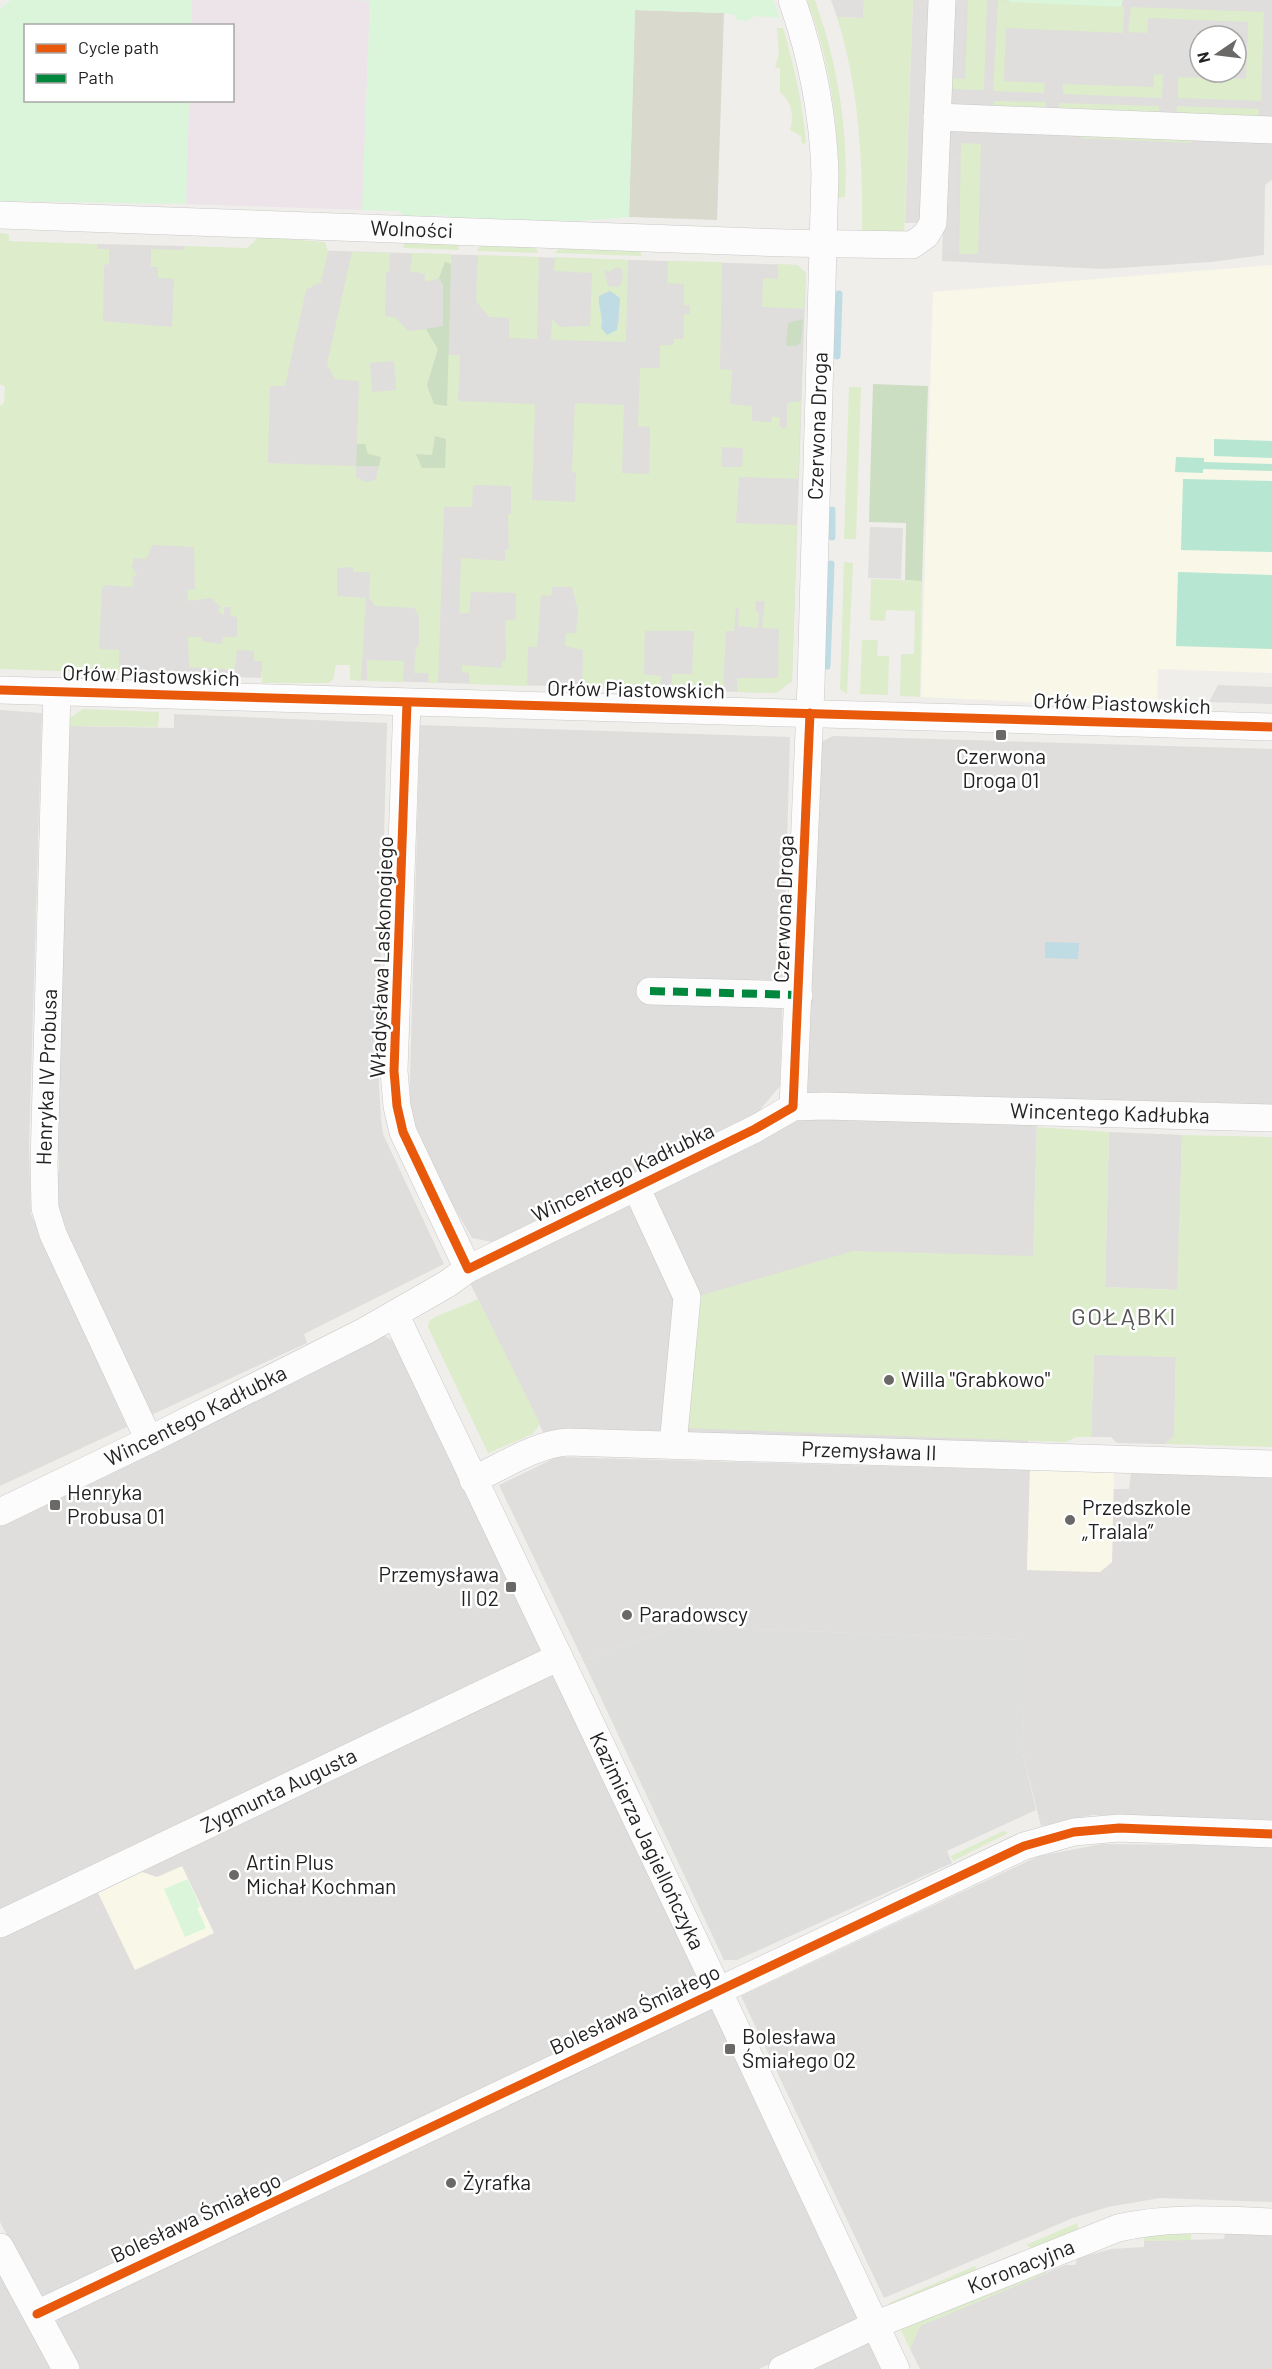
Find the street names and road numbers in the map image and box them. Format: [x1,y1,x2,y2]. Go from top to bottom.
street label: Wolności [370,214,454,242]
street label: Czerwona Droga [801,352,832,500]
street label: Orłów Piastowskich [62,659,240,690]
street label: Orłów Piastowskich [547,674,725,703]
street label: Orłów Piastowskich [1033,687,1211,718]
street label: Czerwona Droga [767,835,798,983]
street label: Władysława Laskonogiego [364,836,397,1078]
street label: Henryka IV Probusa [30,988,61,1166]
street label: Wincentego Kadłubka [1010,1097,1210,1127]
street label: Wincentego Kadłubka [527,1117,718,1227]
street label: Wincentego Kadłubka [100,1359,290,1471]
street label: Przemysława II [801,1435,937,1465]
street label: Kazimierza Jagiellończyka [585,1727,711,1953]
street label: Zygmunta Augusta [196,1742,360,1837]
street label: Bolesława Śmiałego [545,1958,723,2059]
street label: Bolesława Śmiałego [106,2166,284,2267]
street label: Koronacyjna [963,2233,1077,2298]

